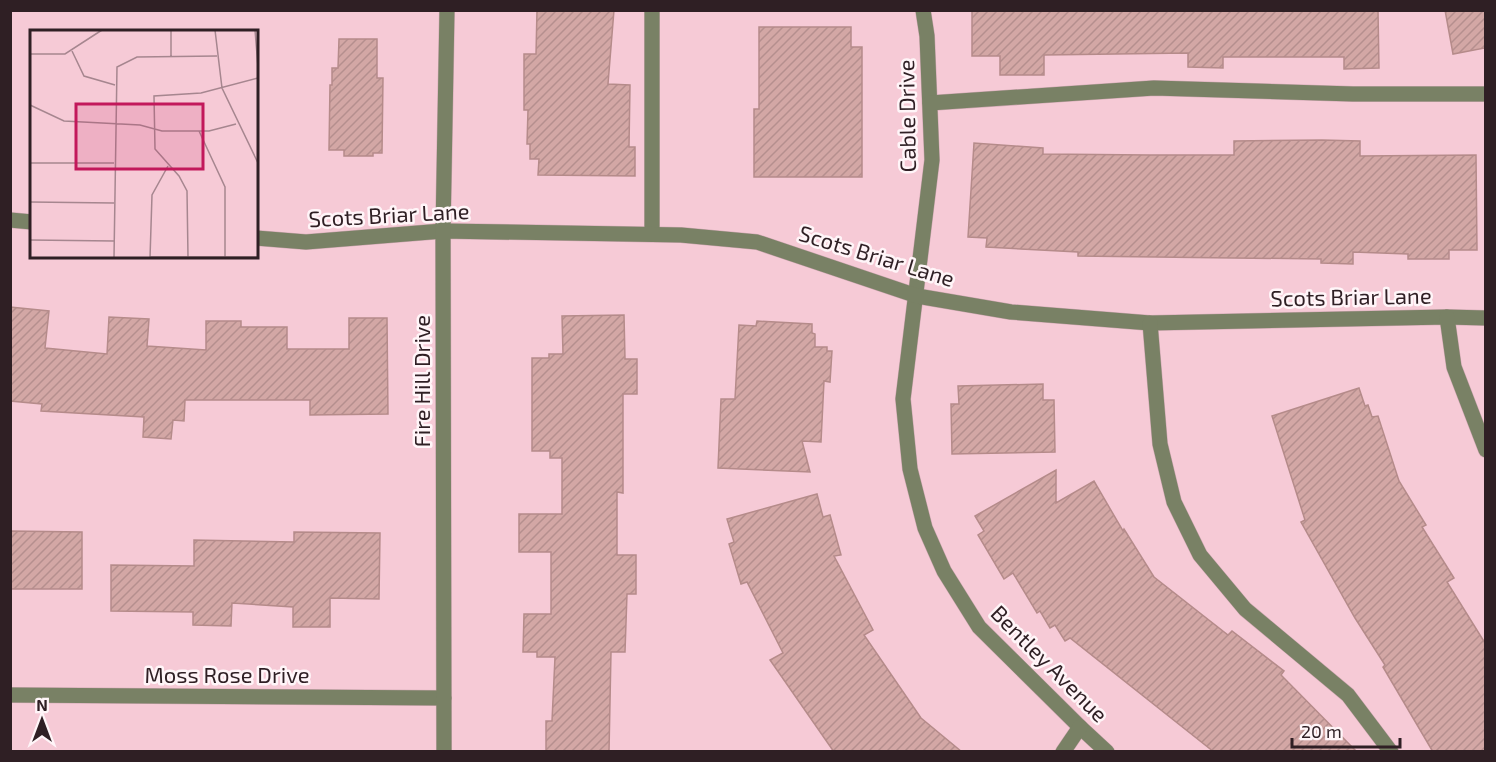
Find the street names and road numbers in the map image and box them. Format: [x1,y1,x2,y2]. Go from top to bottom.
street label: Cable Drive [892,59,920,173]
street label: Scots Briar Lane [308,197,470,231]
street label: Scots Briar Lane [796,219,958,291]
street label: Scots Briar Lane [1270,282,1432,310]
street label: Fire Hill Drive [408,315,434,447]
street label: Bentley Avenue [986,599,1114,727]
street label: Moss Rose Drive [144,661,310,687]

